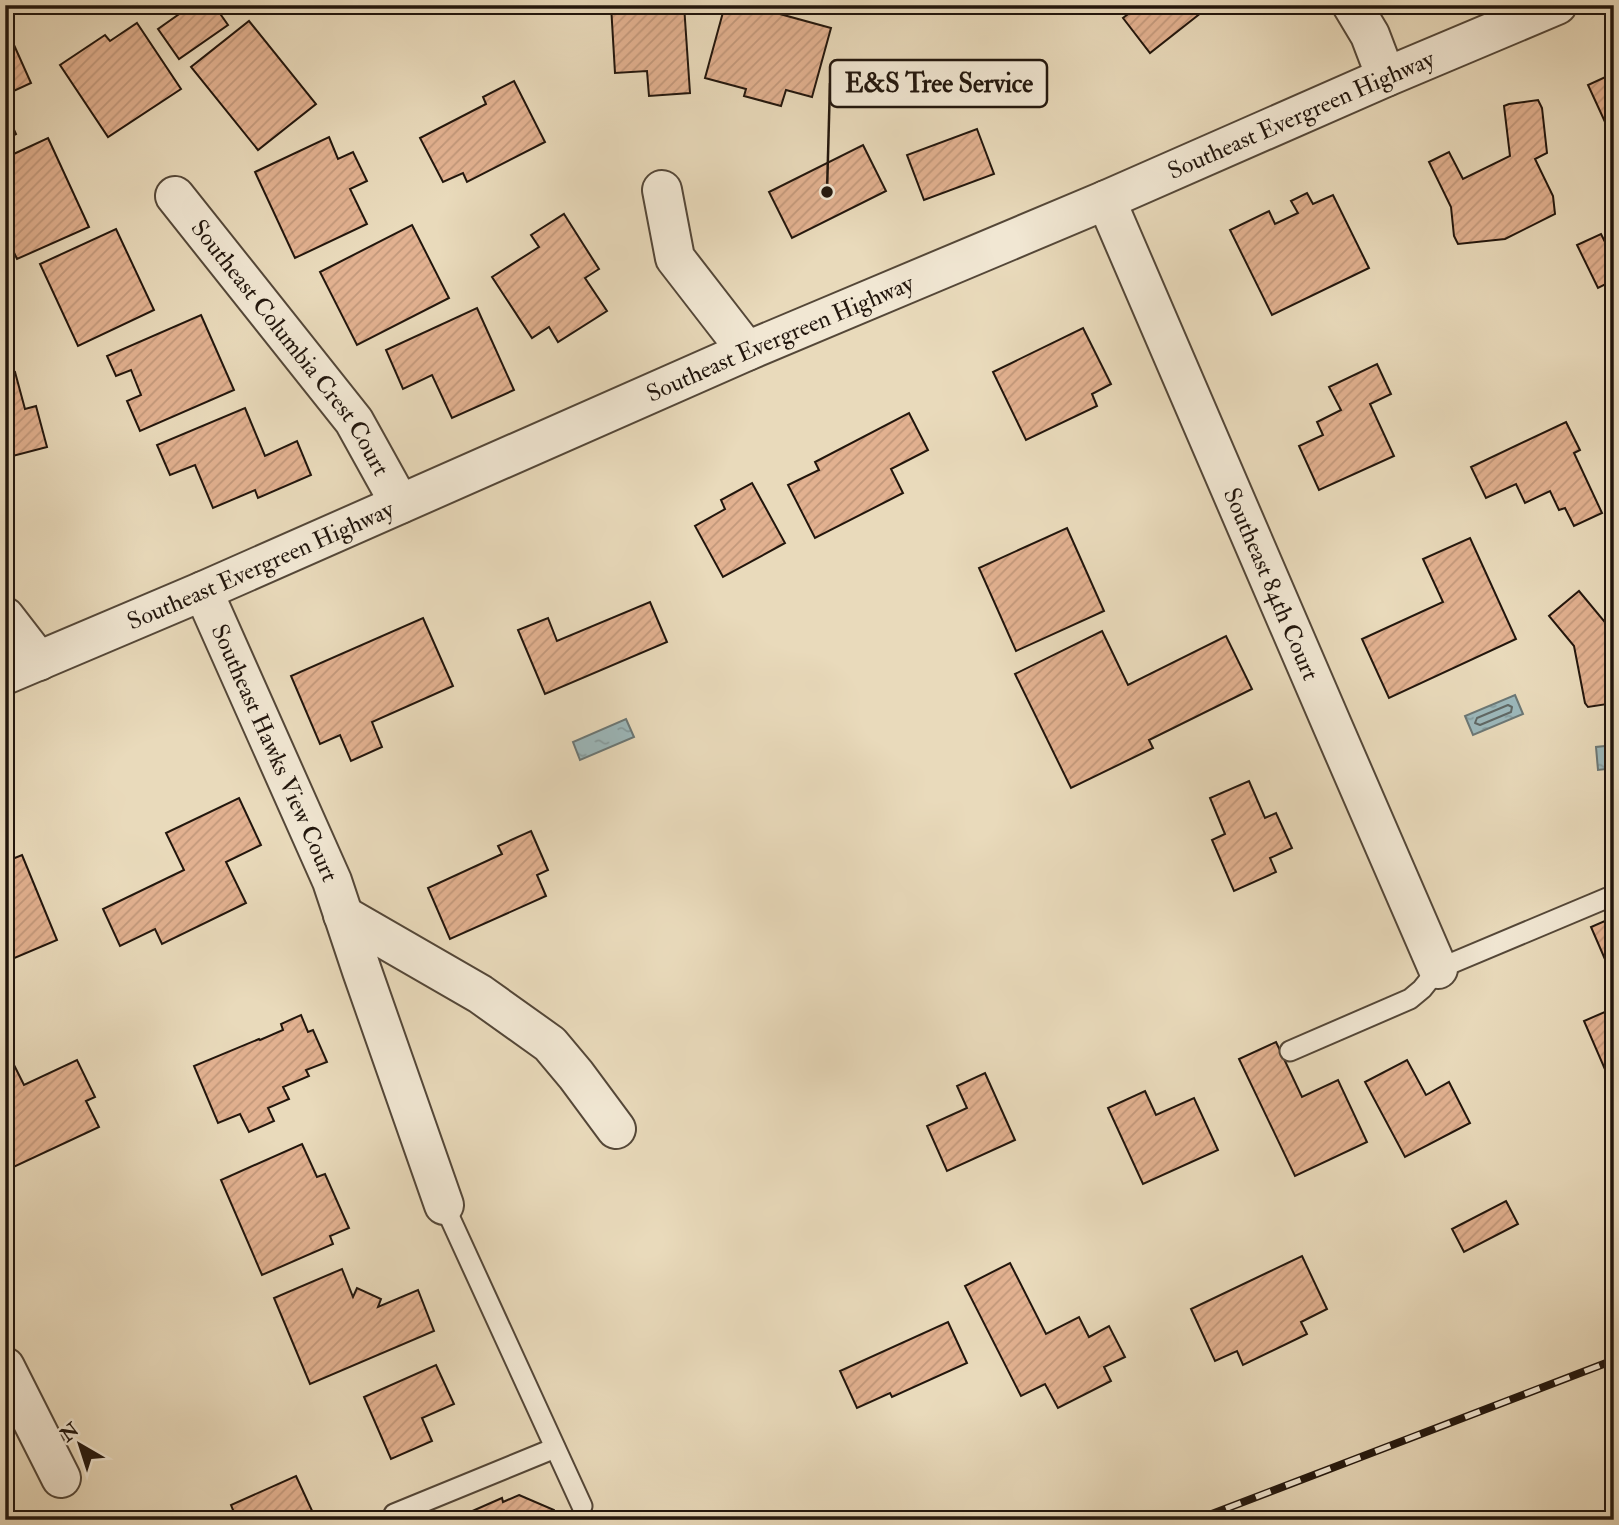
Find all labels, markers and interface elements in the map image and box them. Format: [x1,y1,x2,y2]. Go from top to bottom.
street label: Southeast Evergreen Highway [1163,43,1439,186]
callout: E&S Tree Service [830,60,1047,107]
text: E&S Tree Service [845,68,1033,100]
street label: Southeast Columbia Crest Court [184,213,397,481]
street label: Southeast Evergreen Highway [641,267,919,409]
street label: Southeast 84th Court [1216,483,1327,685]
street label: Southeast Evergreen Highway [122,493,399,637]
street label: Southeast Hawks View Court [204,619,346,887]
north arrow [46,1410,116,1480]
text: N [55,1417,85,1448]

